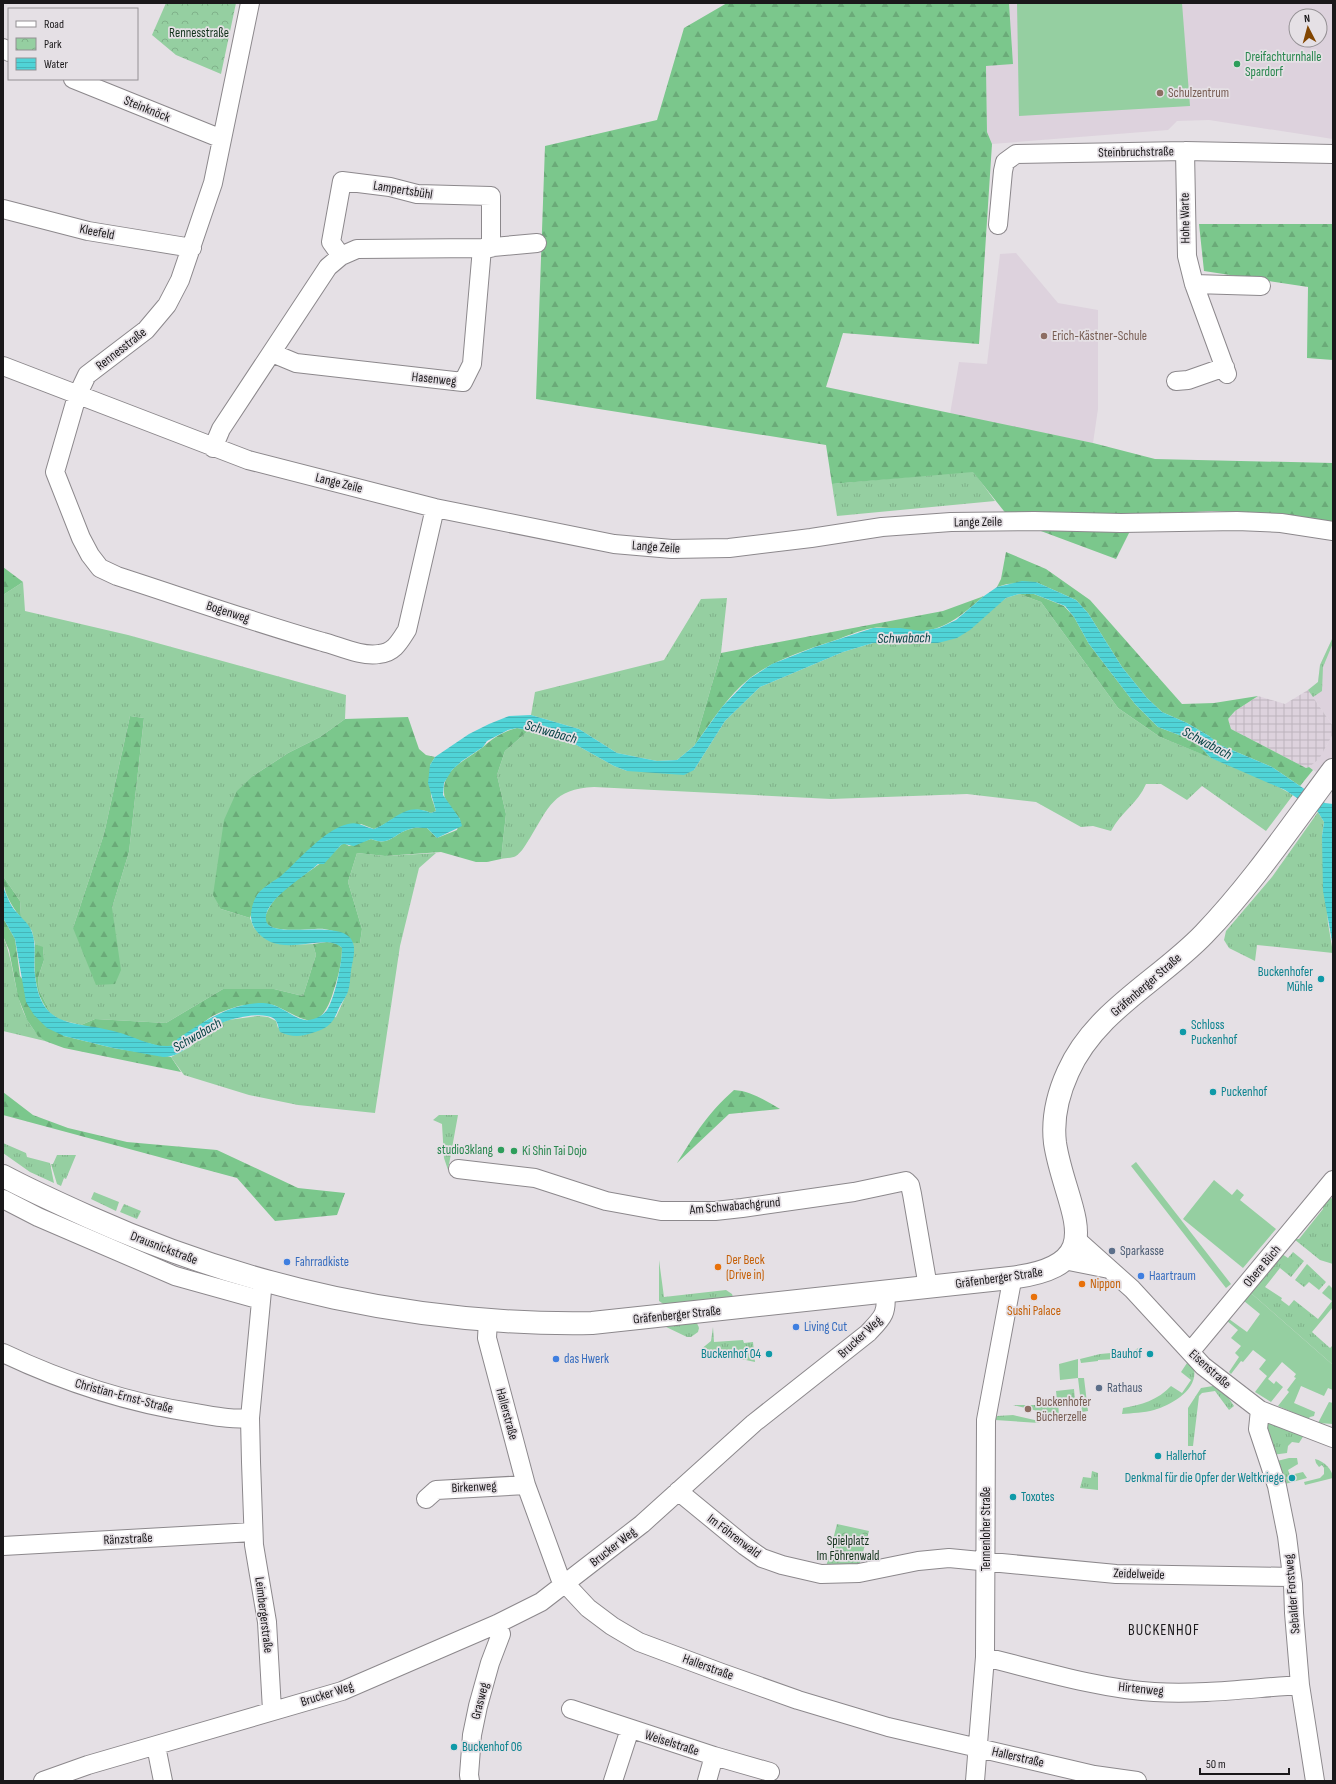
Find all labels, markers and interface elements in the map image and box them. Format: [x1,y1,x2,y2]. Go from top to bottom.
legend [8,8,138,80]
north arrow [1288,8,1328,48]
text: N [1303,12,1311,25]
text: Road [44,17,64,32]
park label: Rennesstraße [169,25,229,41]
text: Park [44,37,62,52]
place label: Dreifachturnhalle Spardorf [1245,49,1321,80]
text: Water [44,57,68,72]
marker: Dreifachturnhalle Spardorf [1232,59,1242,69]
place label: Schulzentrum [1168,85,1229,101]
marker: Schulzentrum [1155,88,1165,98]
street label: Steinknöck [121,92,173,126]
street label: Steinbruchstraße [1098,143,1174,161]
street label: Lampertsbühl [372,177,434,203]
street label: Hohe Warte [1177,192,1193,244]
street label: Kleefeld [78,221,116,243]
street label: Rennesstraße [93,324,149,374]
place label: Erich-Kästner-Schule [1052,328,1147,344]
marker: Erich-Kästner-Schule [1039,331,1049,341]
street label: Hasenweg [411,369,457,389]
street label: Lange Zeile [314,469,364,497]
street label: Lange Zeile [954,514,1002,530]
street label: Lange Zeile [631,537,681,557]
street label: Bogenweg [204,597,252,627]
water label: Schwabach [877,629,931,647]
water label: Schwabach [523,716,579,748]
water label: Schwabach [1179,723,1235,763]
street label: Gräfenberger Straße [1107,950,1185,1020]
place label: Buckenhofer Mühle [1258,964,1313,995]
marker: Buckenhofer Mühle [1316,974,1326,984]
water label: Schwabach [170,1014,224,1056]
place label: Schloss Puckenhof [1191,1017,1238,1048]
marker: Schloss Puckenhof [1178,1027,1188,1037]
place label: Puckenhof [1221,1084,1268,1100]
marker: Puckenhof [1208,1087,1218,1097]
place label: studio3klang [437,1142,493,1158]
place label: Ki Shin Tai Dojo [522,1143,587,1159]
marker: studio3klang [496,1145,506,1155]
marker: Ki Shin Tai Dojo [509,1146,519,1156]
street label: Am Schwabachgrund [688,1194,781,1218]
street label: Drausnickstraße [128,1228,200,1268]
street label: Obere Büch [1240,1242,1284,1290]
place label: Sparkasse [1120,1243,1164,1259]
marker: Sparkasse [1107,1246,1117,1256]
place label: Der Beck (Drive in) [726,1252,765,1283]
place label: Fahrradkiste [295,1254,349,1270]
marker: Fahrradkiste [282,1257,292,1267]
marker: Der Beck (Drive in) [713,1262,723,1272]
street label: Gräfenberger Straße [954,1264,1044,1292]
place label: Haartraum [1149,1268,1196,1284]
marker: Haartraum [1136,1271,1146,1281]
place label: Nippon [1090,1276,1121,1292]
marker: Nippon [1077,1279,1087,1289]
marker: Sushi Palace [1029,1292,1039,1302]
street label: Gräfenberger Straße [632,1302,722,1328]
place label: Sushi Palace [1007,1303,1061,1319]
street label: Brucker Weg [835,1313,885,1361]
place label: Living Cut [804,1319,847,1335]
marker: Living Cut [791,1322,801,1332]
place label: Buckenhof 04 [701,1346,762,1362]
place label: Bauhof [1111,1346,1142,1362]
street label: Eisenstraße [1186,1346,1234,1392]
marker: Buckenhof 04 [764,1349,774,1359]
marker: Bauhof [1145,1349,1155,1359]
place label: das Hwerk [564,1351,609,1367]
marker: das Hwerk [551,1354,561,1364]
street label: Christian-Ernst-Straße [73,1375,175,1417]
place label: Rathaus [1107,1380,1143,1396]
marker: Rathaus [1094,1383,1104,1393]
street label: Hallerstraße [492,1386,522,1442]
place label: Buckenhofer Bücherzelle [1036,1394,1092,1425]
marker: Buckenhofer Bücherzelle [1023,1404,1033,1414]
place label: Hallerhof [1166,1448,1206,1464]
marker: Hallerhof [1153,1451,1163,1461]
place label: Denkmal für die Opfer der Weltkriege [1125,1470,1284,1486]
marker: Denkmal für die Opfer der Weltkriege [1287,1473,1297,1483]
street label: Birkenweg [451,1478,497,1496]
street label: Tennenloher Straße [978,1487,994,1571]
place label: Toxotes [1021,1489,1055,1505]
marker: Toxotes [1008,1492,1018,1502]
street label: Im Föhrenwald [704,1511,764,1561]
street label: Brucker Weg [587,1524,639,1570]
street label: Ränzstraße [103,1530,153,1548]
park label: Spielplatz Im Föhrenwald [816,1533,880,1564]
street label: Sebalder Forstweg [1281,1553,1303,1635]
street label: Zeidelweide [1113,1565,1165,1583]
street label: Leimbergerstraße [251,1576,277,1654]
district label: BUCKENHOF [1128,1621,1200,1640]
street label: Hallerstraße [680,1650,736,1684]
street label: Brucker Weg [299,1678,355,1710]
street label: Hirtenweg [1118,1679,1164,1699]
street label: Grasweg [468,1681,492,1721]
street label: Weiselstraße [643,1727,701,1759]
place label: Buckenhof 06 [462,1739,523,1755]
marker: Buckenhof 06 [449,1742,459,1752]
street label: Hallerstraße [990,1743,1046,1771]
scale bar [1200,1750,1289,1776]
text: 50 m [1206,1757,1226,1772]

